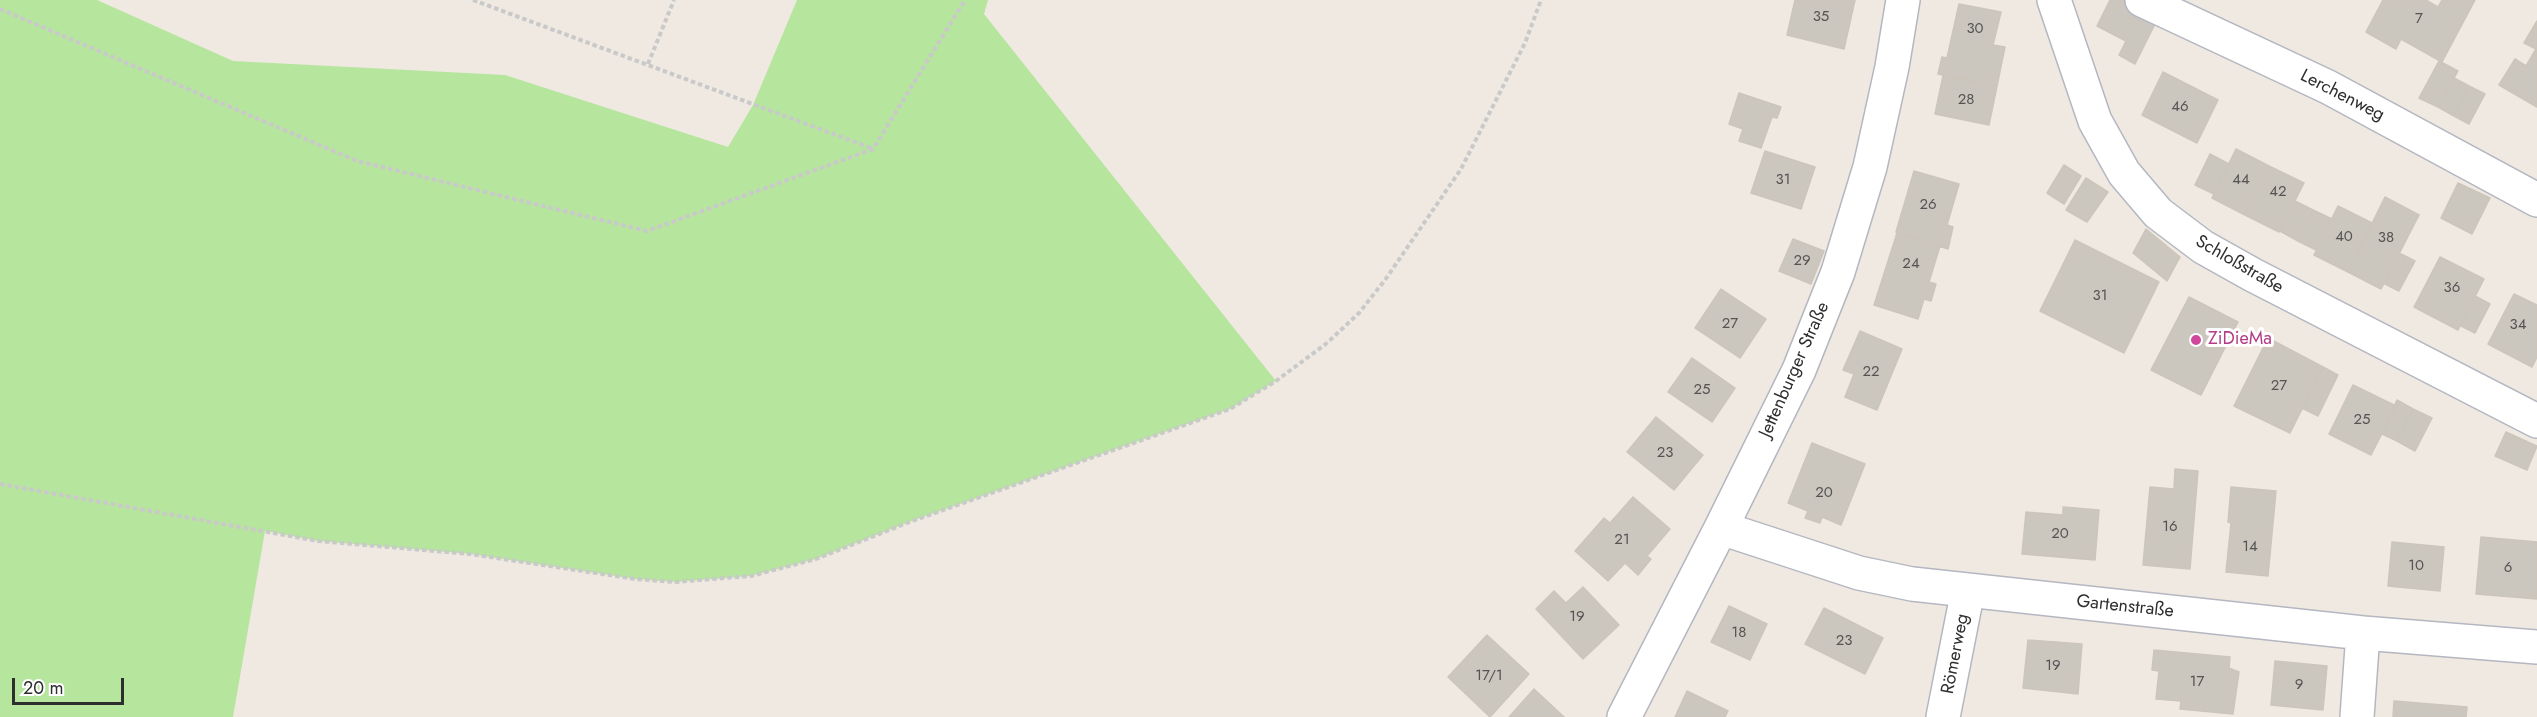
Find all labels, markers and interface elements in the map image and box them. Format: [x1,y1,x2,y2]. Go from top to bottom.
house number: 35 [1813,8,1829,26]
house number: 7 [2415,10,2423,28]
house number: 30 [1966,20,1984,38]
street label: Lerchenweg [2296,66,2388,126]
house number: 28 [1958,91,1974,109]
house number: 46 [2171,98,2189,116]
house number: 31 [1776,171,1790,189]
house number: 44 [2232,171,2250,189]
house number: 42 [2269,183,2287,201]
house number: 26 [1919,196,1937,214]
house number: 40 [2335,228,2353,246]
house number: 38 [2378,229,2394,247]
street label: Schloßstraße [2191,231,2287,299]
house number: 29 [1793,252,1811,270]
house number: 24 [1902,255,1920,273]
house number: 36 [2444,279,2460,297]
house number: 31 [2093,287,2107,305]
street label: Jettenburger Straße [1755,299,1835,441]
house number: 27 [1722,315,1738,333]
house number: 34 [2510,316,2526,334]
place label: ZiDieMa [2208,329,2272,351]
marker: ZiDieMa [2189,333,2203,347]
house number: 22 [1862,363,1880,381]
house number: 27 [2271,377,2287,395]
house number: 25 [1694,381,1710,399]
house number: 25 [2354,411,2370,429]
house number: 23 [1657,444,1673,462]
house number: 20 [1815,484,1833,502]
house number: 16 [2162,518,2178,536]
house number: 20 [2051,525,2069,543]
house number: 21 [1614,531,1630,549]
house number: 14 [2242,538,2258,556]
house number: 10 [2408,557,2424,575]
house number: 6 [2504,559,2512,577]
street label: Gartenstraße [2075,591,2175,623]
house number: 19 [1569,608,1585,626]
street label: Römerweg [1938,612,1974,696]
house number: 18 [1732,624,1746,642]
house number: 23 [1836,632,1852,650]
house number: 19 [2045,657,2061,675]
scale bar [15,666,128,704]
house number: 17/1 [1475,667,1503,685]
house number: 17 [2190,673,2204,691]
text: 20 m [23,675,63,701]
house number: 9 [2295,676,2303,694]

